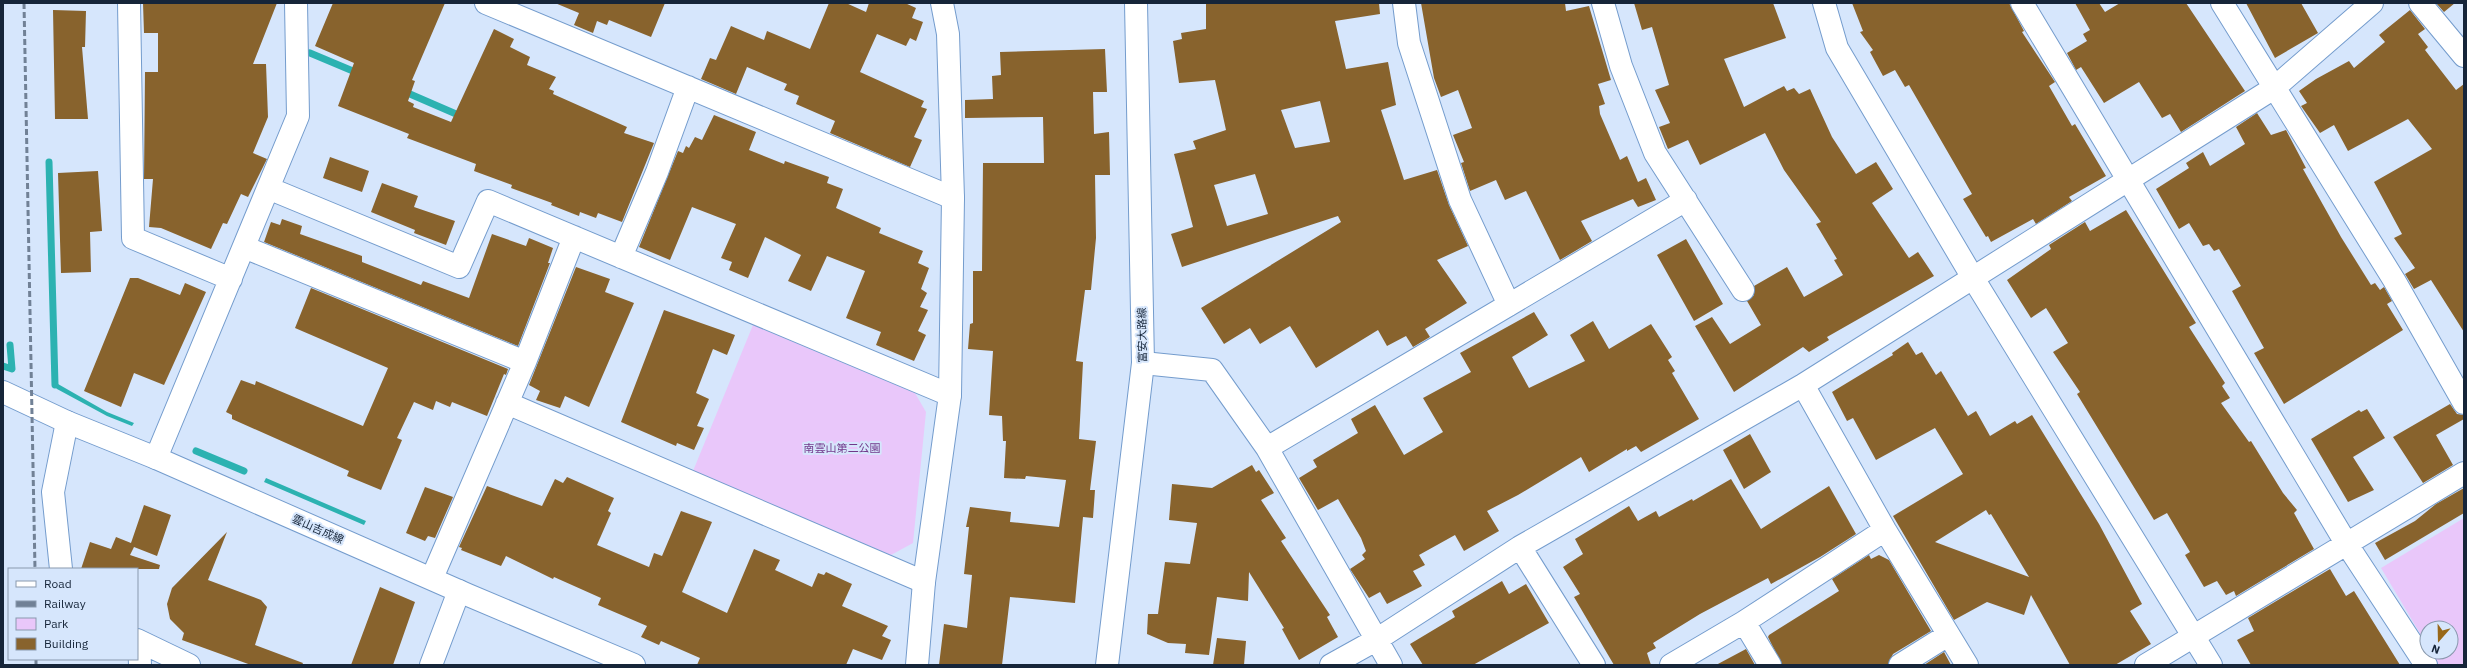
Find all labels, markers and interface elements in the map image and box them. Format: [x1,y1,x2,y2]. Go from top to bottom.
street label: 富安大路線 [1135,307,1149,363]
park label: 南雲山第二公園 [804,441,881,455]
street label: 雲山吉成線 [290,511,346,547]
legend [8,568,138,660]
text: Road [44,576,72,591]
text: Railway [44,596,86,611]
text: Park [44,616,69,631]
north arrow [2419,620,2459,660]
text: Building [44,636,89,651]
text: N [2429,641,2442,657]

